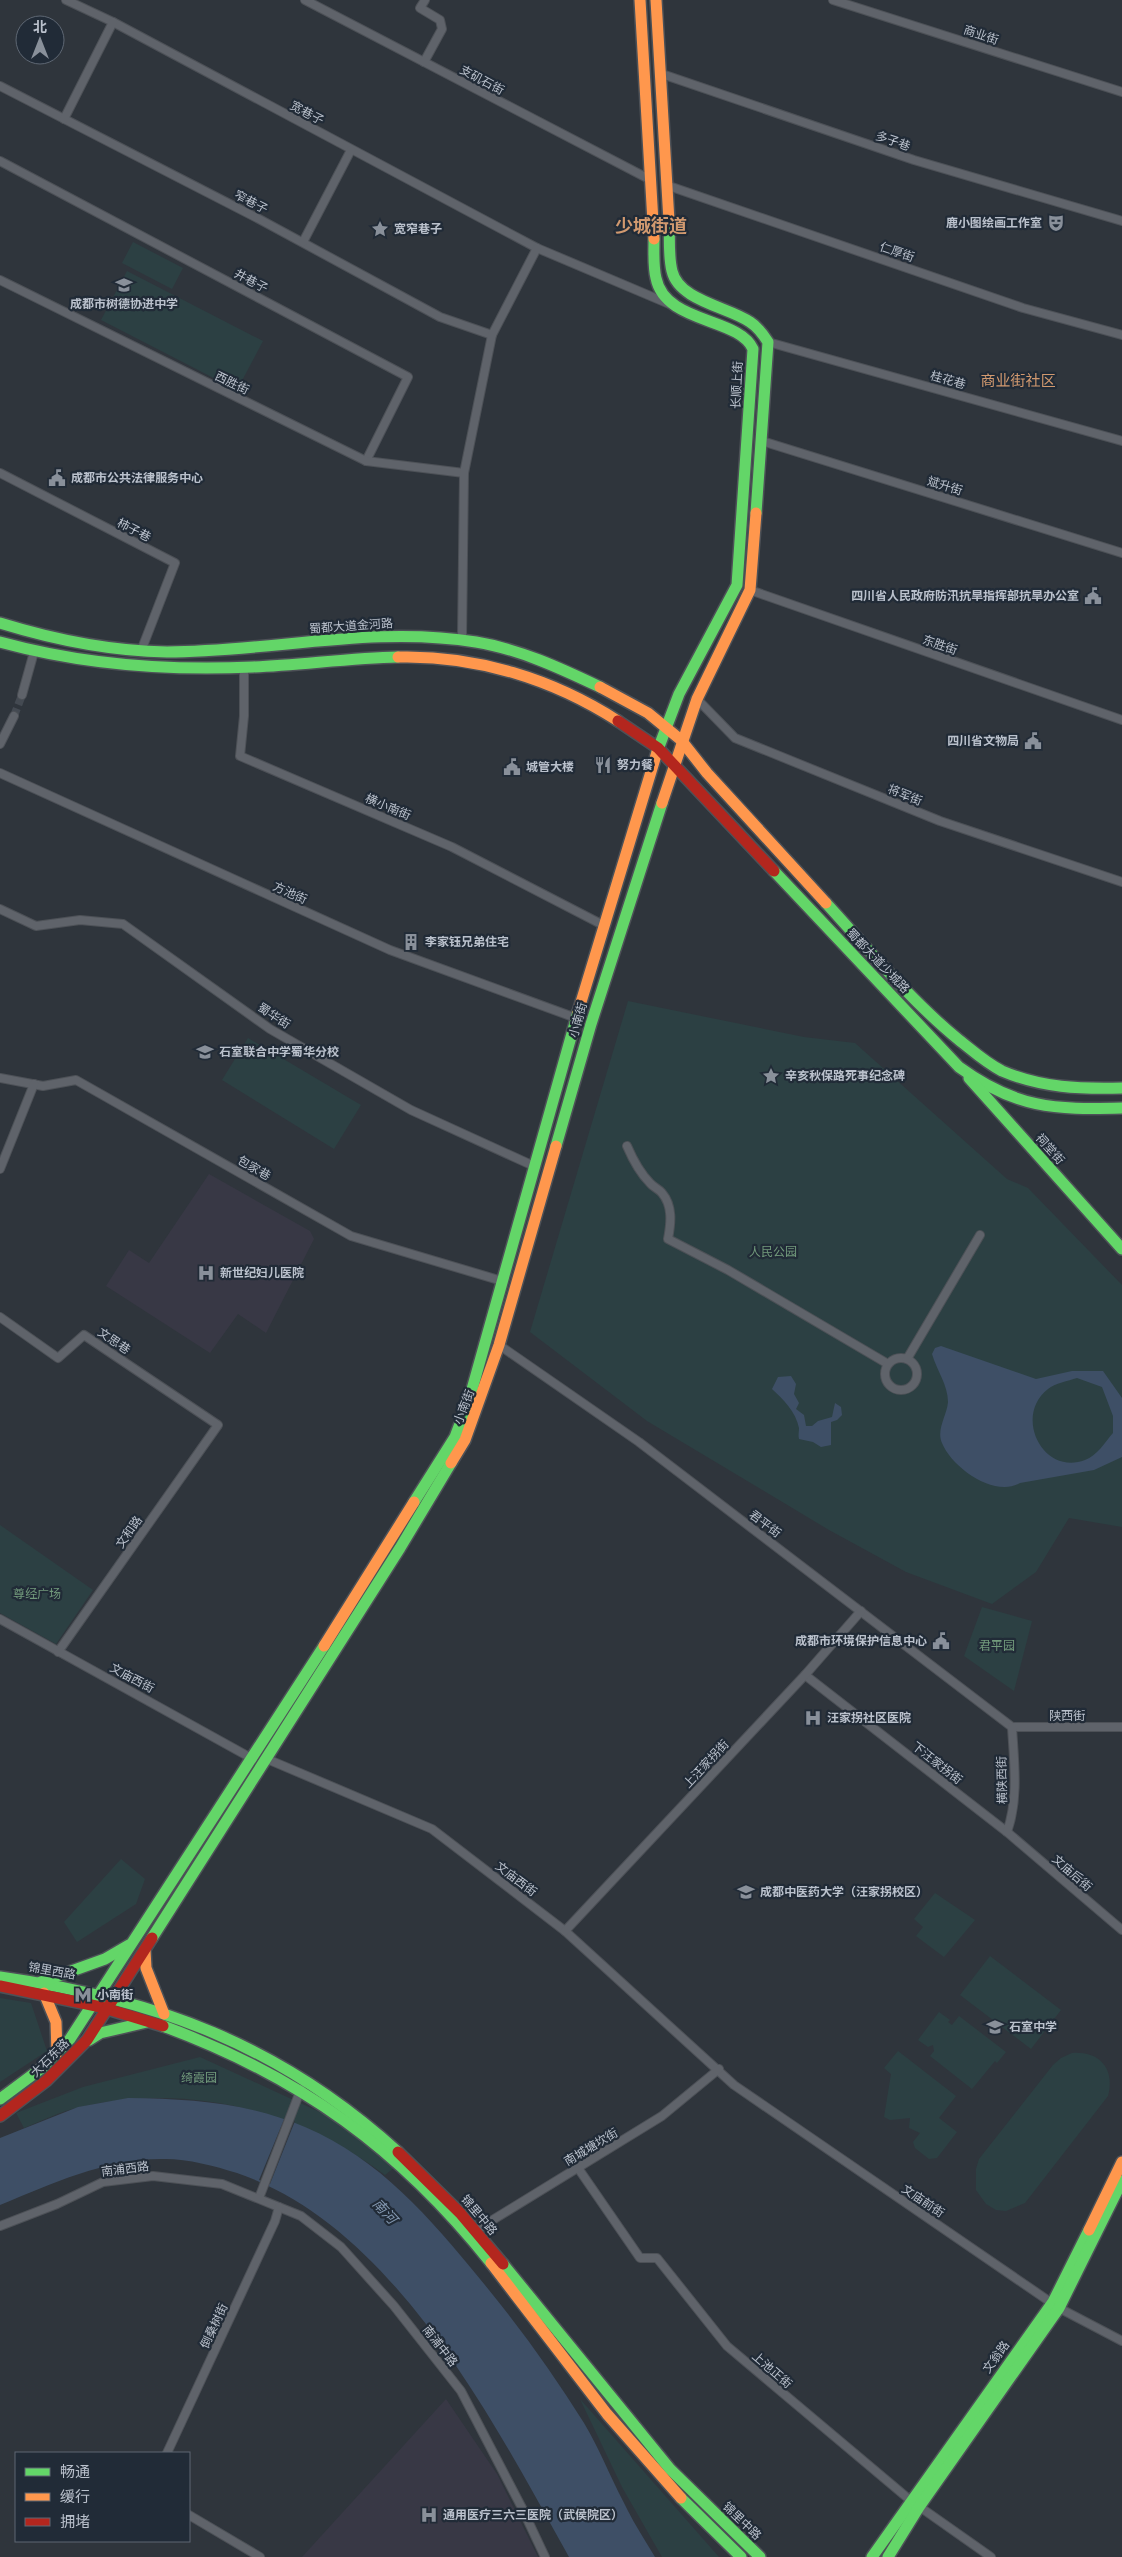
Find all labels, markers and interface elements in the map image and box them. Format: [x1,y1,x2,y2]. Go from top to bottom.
north arrow [15,15,65,65]
text: 北 [33,19,47,35]
street label: 商业街 [962,23,1000,47]
street label: 支矶石街 [458,63,506,97]
street label: 宽巷子 [288,98,326,128]
street label: 多子巷 [874,129,912,153]
street label: 窄巷子 [232,188,270,216]
theatre icon: 鹿小图绘画工作室 [1046,213,1066,233]
district label: 少城街道 [615,216,687,236]
place label: 鹿小图绘画工作室 [946,216,1042,230]
place icon: 宽窄巷子 [370,219,390,239]
place label: 宽窄巷子 [394,222,442,236]
street label: 仁厚街 [878,240,916,264]
street label: 井巷子 [232,266,270,296]
school or university icon: 成都市树德协进中学 [114,275,134,295]
place label: 成都市树德协进中学 [70,297,178,311]
street label: 长顺上街 [729,361,745,409]
street label: 桂花巷 [929,368,967,392]
street label: 西胜街 [213,369,251,397]
district label: 商业街社区 [980,372,1056,389]
public building icon: 成都市公共法律服务中心 [47,468,67,488]
place label: 成都市公共法律服务中心 [71,471,203,485]
street label: 斌升街 [926,474,964,498]
street label: 柿子巷 [115,516,153,544]
public building icon: 四川省人民政府防汛抗旱指挥部抗旱办公室 [1083,586,1103,606]
place label: 四川省人民政府防汛抗旱指挥部抗旱办公室 [851,589,1079,603]
street label: 蜀都大道金河路 [309,616,393,636]
street label: 东胜街 [921,633,959,657]
public building icon: 四川省文物局 [1023,731,1043,751]
place label: 四川省文物局 [947,734,1019,748]
restaurant icon: 努力餐 [593,755,613,775]
public building icon: 城管大楼 [502,757,522,777]
place label: 努力餐 [617,758,653,772]
place label: 城管大楼 [526,760,574,774]
street label: 将军街 [886,782,924,808]
street label: 横小南街 [363,791,413,823]
street label: 方池街 [271,879,309,907]
street label: 蜀都大道少城路 [844,926,912,996]
building icon: 李家钰兄弟住宅 [401,932,421,952]
place label: 李家钰兄弟住宅 [425,935,509,949]
street label: 蜀华街 [255,1000,293,1032]
street label: 小南街 [566,1001,590,1039]
school or university icon: 石室联合中学蜀华分校 [195,1042,215,1062]
place label: 石室联合中学蜀华分校 [219,1045,339,1059]
place icon: 辛亥秋保路死事纪念碑 [761,1066,781,1086]
place label: 辛亥秋保路死事纪念碑 [785,1069,905,1083]
street label: 祠堂街 [1033,1131,1067,1167]
street label: 包家巷 [235,1153,273,1183]
park label: 人民公园 [749,1245,797,1259]
hospital icon: 新世纪妇儿医院 [196,1263,216,1283]
place label: 新世纪妇儿医院 [220,1266,304,1280]
street label: 文思巷 [95,1325,133,1357]
street label: 小南街 [451,1388,477,1426]
street label: 君平街 [746,1508,784,1540]
street label: 文和路 [113,1513,145,1551]
park label: 尊经广场 [13,1587,61,1601]
public building icon: 成都市环境保护信息中心 [931,1631,951,1651]
place label: 成都市环境保护信息中心 [795,1634,927,1648]
park label: 君平园 [979,1639,1015,1653]
street label: 文庙西街 [108,1661,156,1695]
hospital icon: 汪家拐社区医院 [803,1708,823,1728]
street label: 陕西街 [1049,1709,1085,1723]
place label: 汪家拐社区医院 [827,1711,911,1725]
street label: 上汪家拐街 [680,1737,732,1791]
street label: 下汪家拐街 [909,1739,965,1787]
street label: 横陕西街 [995,1756,1009,1804]
street label: 文庙后街 [1049,1852,1095,1894]
street label: 文庙西街 [493,1859,539,1899]
school or university icon: 成都中医药大学（汪家拐校区） [736,1882,756,1902]
place label: 成都中医药大学（汪家拐校区） [760,1885,928,1899]
street label: 锦里西路 [27,1960,77,1982]
metro station icon: 小南街 [73,1985,93,2005]
place label: 小南街 [97,1988,133,2002]
school or university icon: 石室中学 [985,2017,1005,2037]
place label: 石室中学 [1009,2020,1057,2034]
street label: 大石东路 [28,2036,72,2080]
park label: 绮霞园 [181,2071,217,2085]
street label: 南城塘坎街 [562,2126,620,2168]
street label: 南浦西路 [100,2159,150,2179]
street label: 文庙前街 [899,2182,947,2220]
street label: 锦里中路 [458,2192,500,2238]
water label: 南河 [370,2195,402,2229]
street label: 倒桑树街 [198,2301,230,2351]
street label: 南浦中路 [420,2323,460,2369]
street label: 文翁路 [980,2338,1012,2376]
street label: 上池正街 [749,2349,795,2391]
legend [15,2452,190,2542]
text: 畅通 [60,2463,90,2480]
text: 缓行 [60,2488,90,2505]
street label: 锦里中路 [720,2499,764,2543]
hospital icon: 通用医疗三六三医院（武侯院区） [419,2505,439,2525]
place label: 通用医疗三六三医院（武侯院区） [443,2508,623,2522]
text: 拥堵 [60,2513,90,2530]

